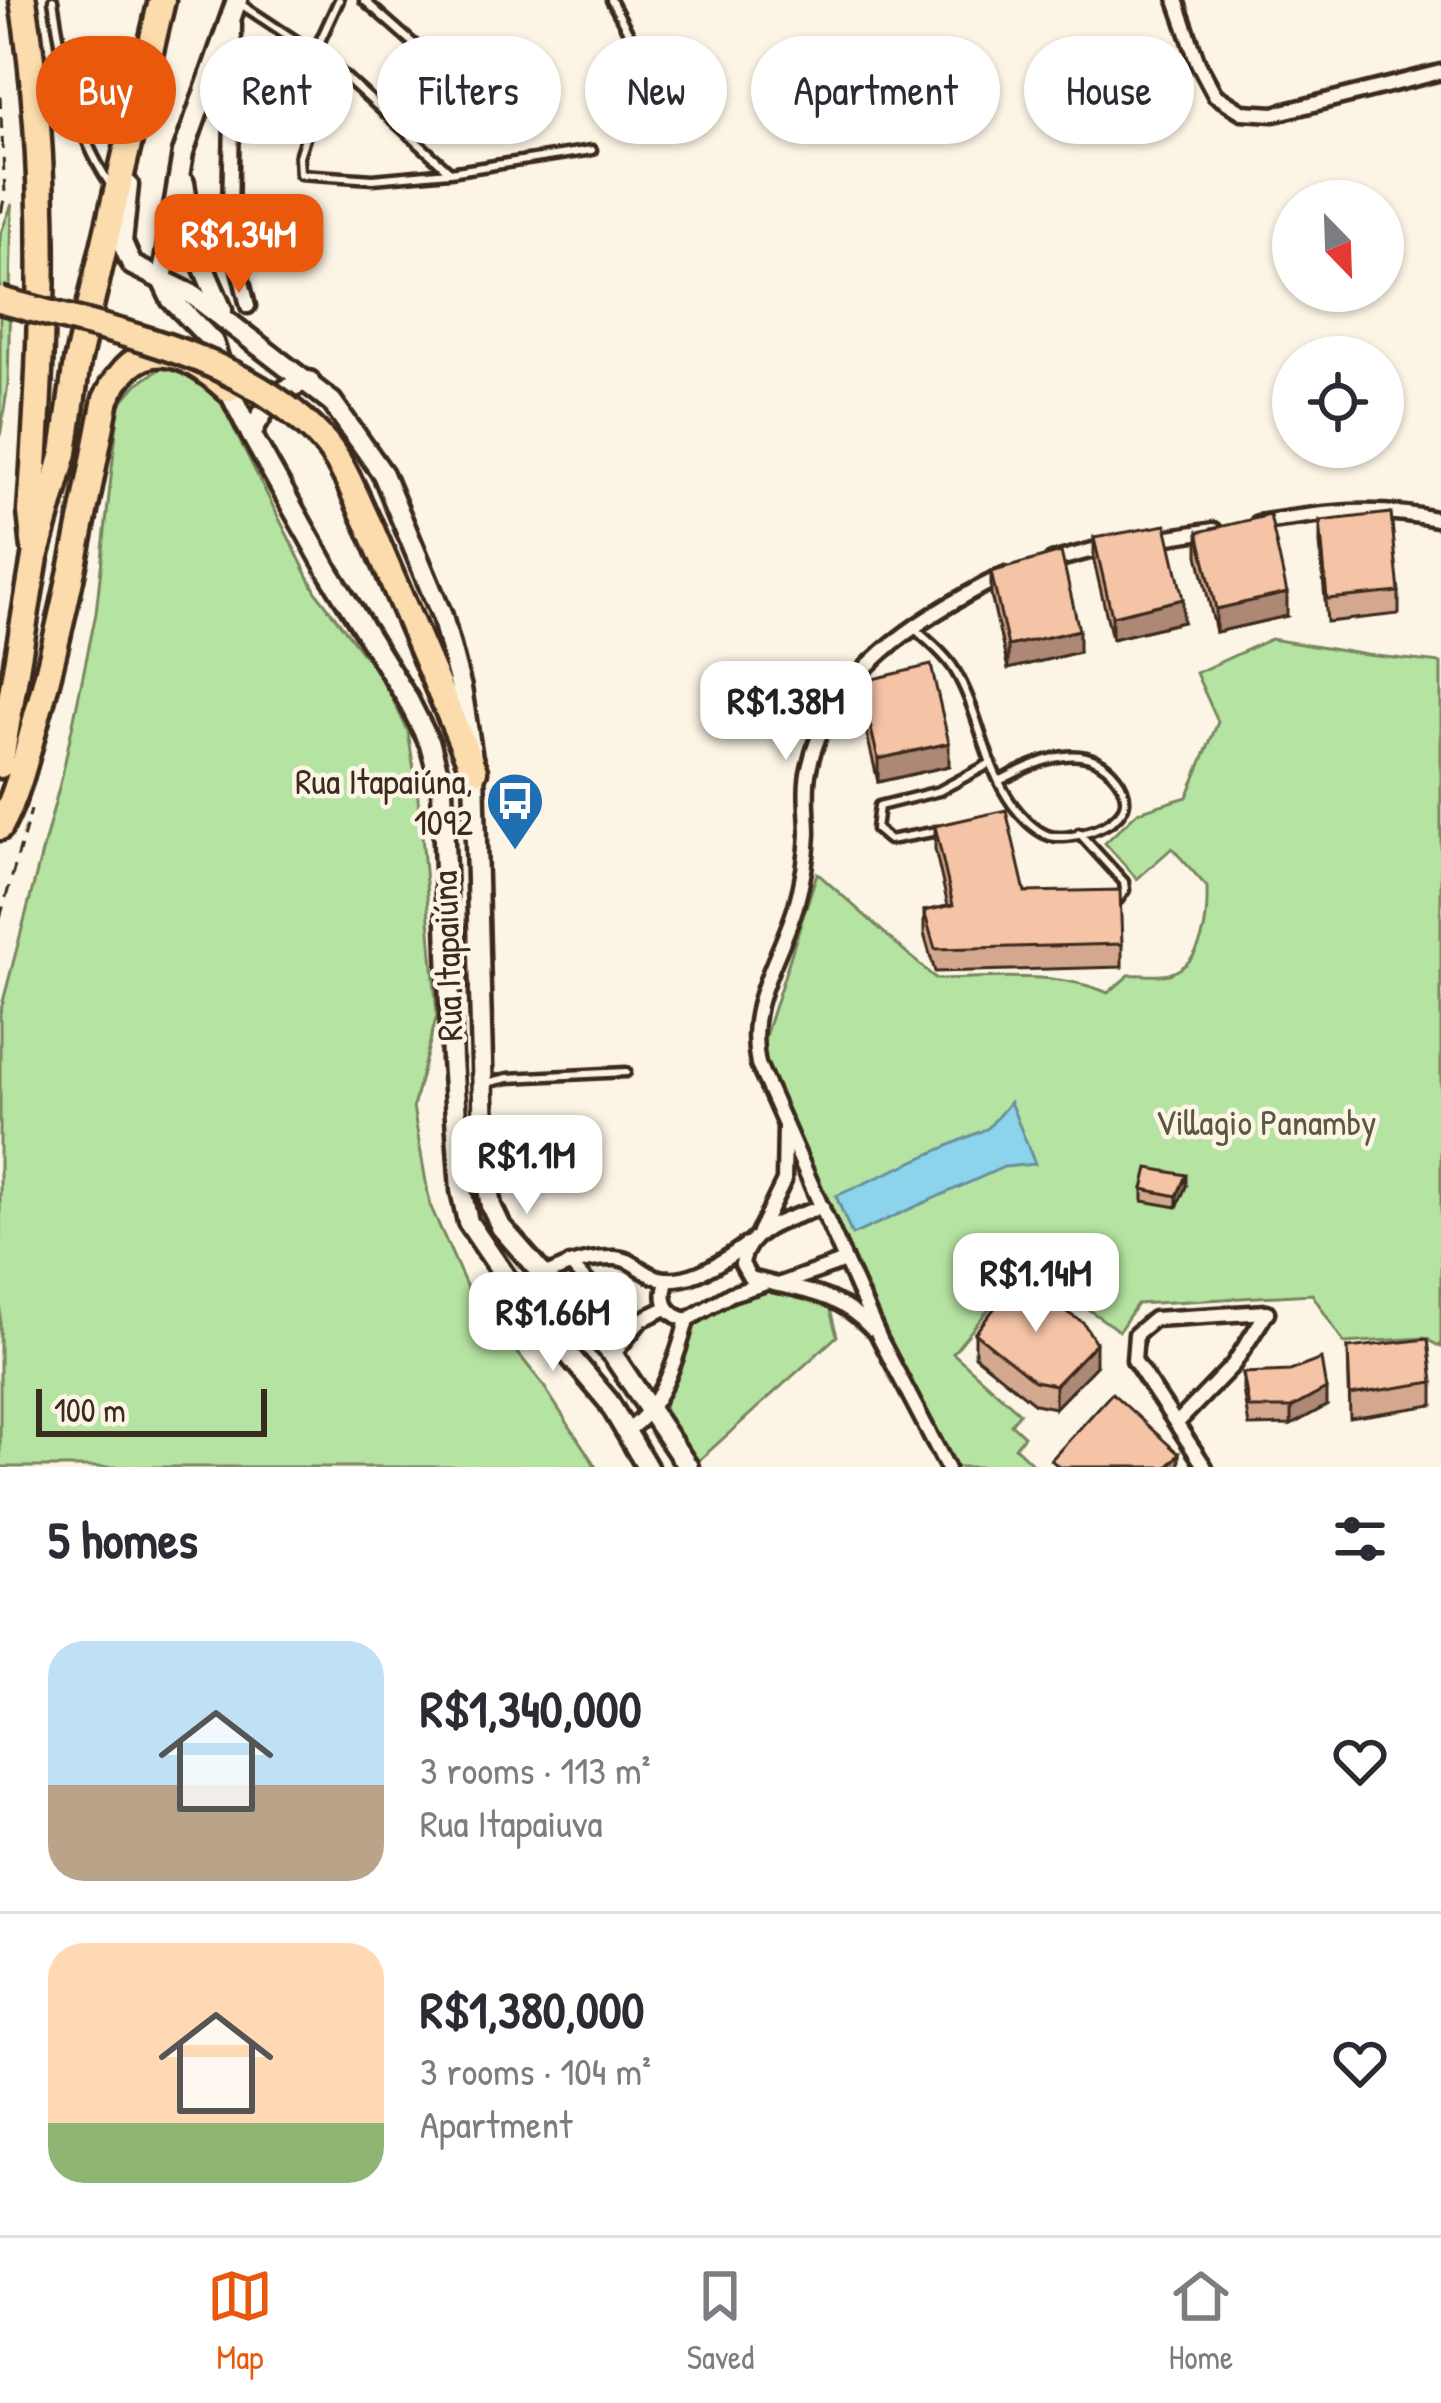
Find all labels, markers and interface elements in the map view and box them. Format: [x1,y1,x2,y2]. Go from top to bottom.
chip: Buy [36,36,176,144]
chip: Rent [200,36,353,144]
chip: Filters [377,36,561,144]
chip: New [585,36,727,144]
chip: Apartment [751,36,1000,144]
chip: House [1024,36,1194,144]
north arrow [1272,180,1404,312]
map controls [1272,180,1404,468]
pin: R$1.34M [128,194,350,296]
text: R$1.34M [181,206,297,259]
button: locate [1272,336,1404,468]
pin: R$1.38M [675,661,897,763]
text: R$1.38M [727,673,845,726]
place label: Rua Itapaiúna, 1092 [295,756,473,846]
bus stop icon: Rua Itapaiúna, 1092 [484,770,546,852]
street label: Rua Itapaiúna [419,870,473,1042]
park label: Villagio Panamby [1155,1097,1377,1146]
pin: R$1.1M [429,1115,625,1217]
text: R$1.1M [478,1127,576,1180]
pin: R$1.14M [925,1233,1147,1335]
text: R$1.14M [980,1245,1092,1298]
pin: R$1.66M [442,1272,664,1374]
text: R$1.66M [496,1284,610,1337]
scale bar [36,1383,267,1436]
text: 100 m [54,1388,126,1432]
text: 5 homes [48,1505,198,1574]
icon: filters [1327,1506,1393,1572]
text: R$1,340,000 [420,1674,642,1743]
icon: home [144,1689,288,1833]
icon: heart [1327,1728,1393,1794]
text: 3 rooms · 113 m² [420,1743,650,1796]
text: Rua Itapaiuva [420,1796,603,1849]
text: R$1,380,000 [420,1975,644,2044]
icon: home [144,1991,288,2135]
icon: heart [1327,2030,1393,2096]
text: 3 rooms · 104 m² [420,2044,651,2097]
text: Apartment [420,2097,573,2150]
tab: Map [207,2263,273,2379]
tab: Saved [687,2263,754,2379]
tab: Home [1168,2263,1234,2379]

